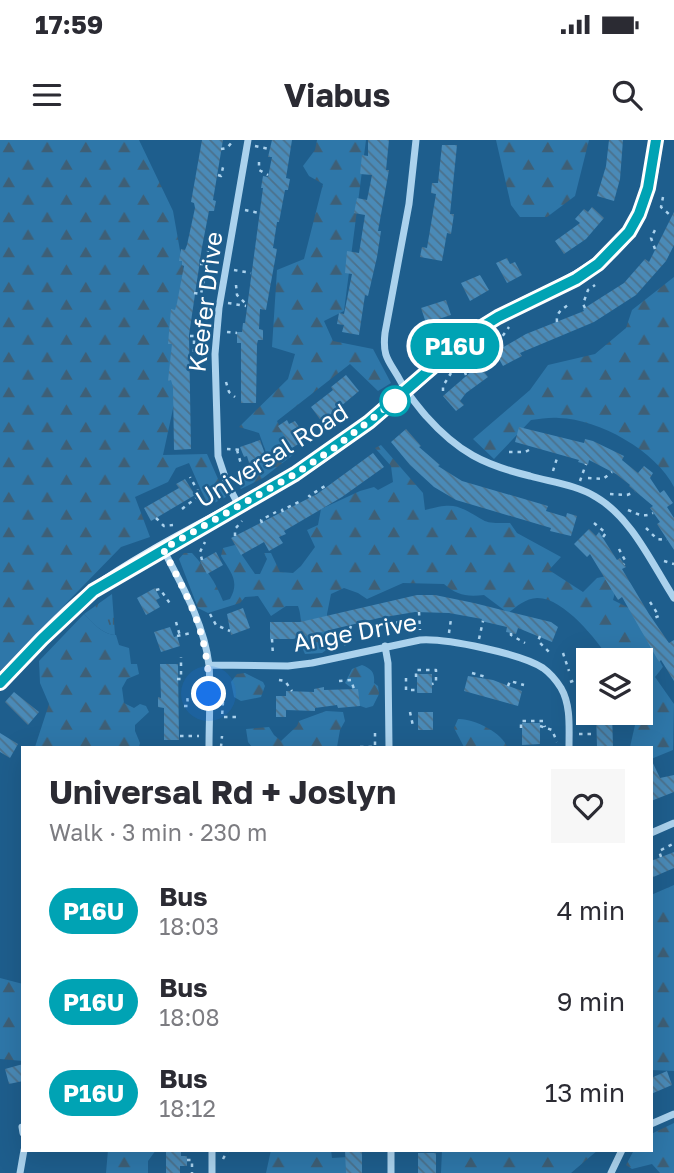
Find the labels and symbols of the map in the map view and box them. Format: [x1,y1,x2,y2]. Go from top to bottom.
street label: Keefer Drive [182,230,227,374]
line badge: P16U [406,323,504,369]
unlabelled marker [380,386,410,416]
street label: Universal Road [190,396,353,513]
street label: Ange Drive [291,606,419,657]
your location [191,676,226,711]

